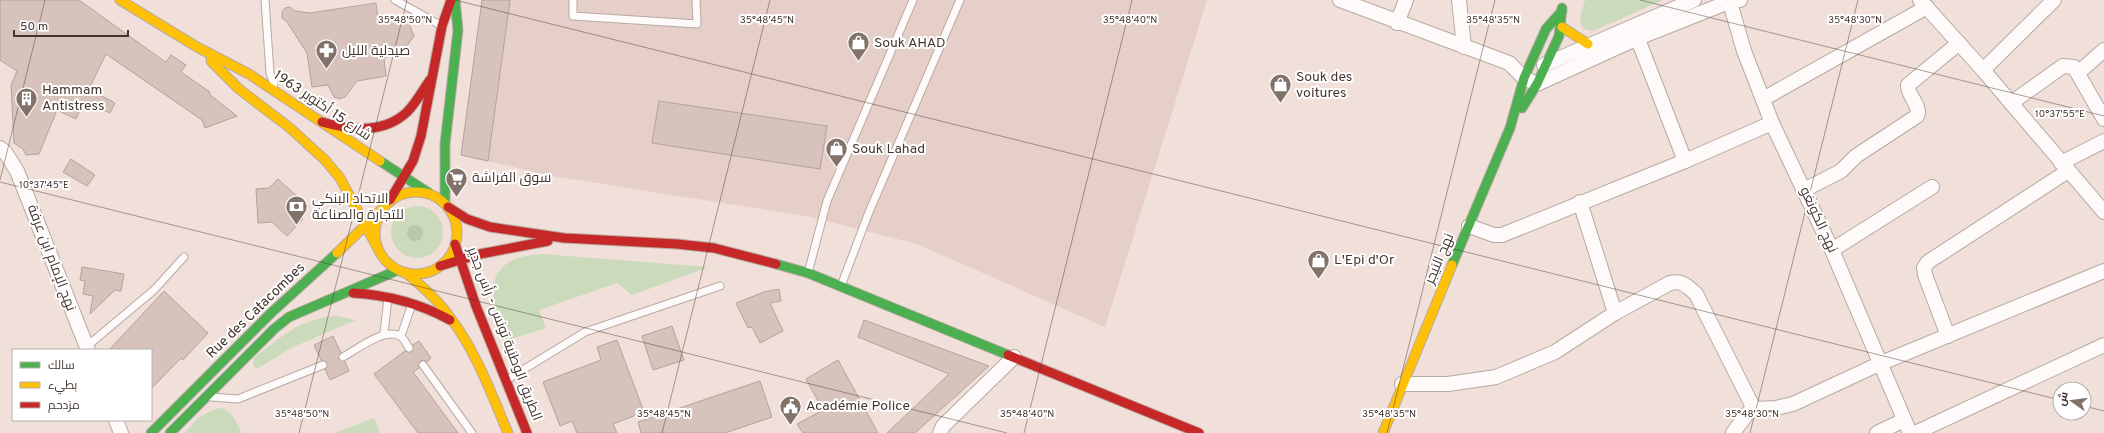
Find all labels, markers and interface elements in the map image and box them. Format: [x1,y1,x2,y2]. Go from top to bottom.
scale bar [14,12,128,38]
text: 35°48'50"N [378,14,432,27]
text: 35°48'45"N [740,14,794,27]
text: 35°48'40"N [1103,14,1157,27]
text: 35°48'35"N [1466,14,1520,27]
text: 35°48'30"N [1828,14,1882,27]
text: 50 m [20,19,48,35]
shop icon: Souk AHAD [846,30,872,63]
place label: Souk AHAD [874,35,946,52]
pharmacy icon: صيدلية الليل [313,38,339,71]
place label: صيدلية الليل [342,43,410,60]
street label: شارع 15 أكتوبر 1963 [270,65,375,145]
place label: Souk des voitures [1296,69,1352,102]
shop icon: Souk des voitures [1268,72,1294,105]
place label: Hammam Antistress [42,82,105,115]
building icon: Hammam Antistress [14,85,40,118]
text: 10°37'55"E [2035,108,2085,121]
shop icon: Souk Lahad [824,136,850,169]
place label: Souk Lahad [852,141,925,158]
supermarket icon: سوق الفراشة [444,165,470,198]
place label: سوق الفراشة [472,170,551,187]
text: 10°37'45"E [19,179,69,192]
street label: نهج الكونغو [1795,184,1841,256]
place label: الاتحاد البنكي للتجارة والصناعة [312,191,404,224]
bank icon: الاتحاد البنكي للتجارة والصناعة [283,194,309,227]
street label: نهج الإمام ابن عرفة [23,202,79,314]
street label: نهج النيجر [1421,231,1458,288]
street label: الطريق الوطنية تونس - رأس جدير [463,243,547,423]
shop icon: L'Epi d'Or [1305,247,1331,280]
place label: L'Epi d'Or [1334,252,1395,269]
street label: Rue des Catacombes [203,260,309,362]
legend [12,349,152,421]
text: سالك [48,358,75,374]
text: بطيء [48,378,77,395]
north arrow [2052,381,2092,421]
text: ش [2055,390,2072,407]
public building icon: Académie Police [778,393,804,426]
text: مزدحم [48,398,80,414]
place label: Académie Police [806,398,910,415]
text: 35°48'50"N [275,408,329,421]
text: 35°48'45"N [637,408,691,421]
text: 35°48'40"N [1000,408,1054,421]
text: 35°48'35"N [1362,408,1416,421]
text: 35°48'30"N [1725,408,1779,421]

